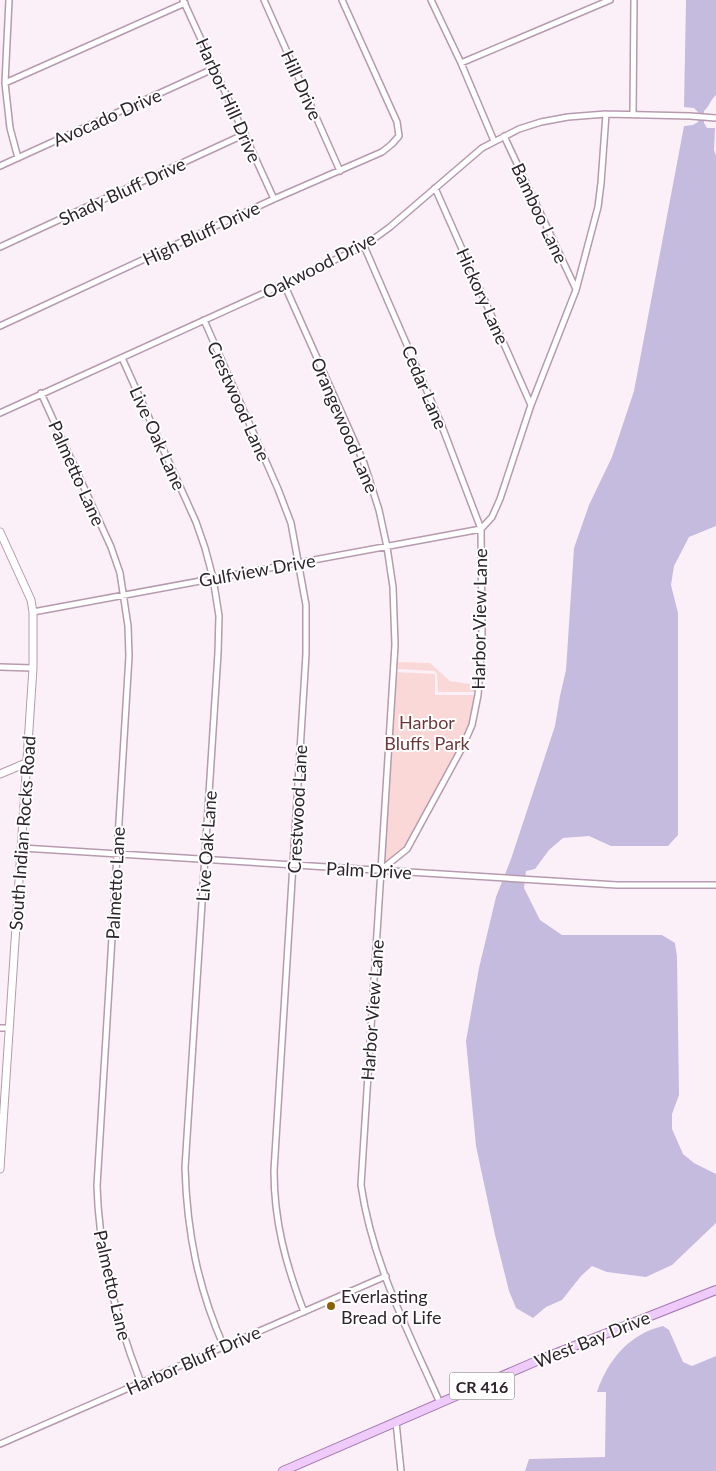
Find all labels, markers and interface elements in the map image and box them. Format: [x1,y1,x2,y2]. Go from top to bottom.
street label: Harbor Hill Drive [192,34,266,166]
street label: Hill Drive [277,47,327,123]
street label: Avocado Drive [50,83,164,151]
street label: Shady Bluff Drive [55,152,189,230]
street label: Bamboo Lane [507,159,573,267]
street label: High Bluff Drive [139,196,263,270]
street label: Oakwood Drive [259,227,379,303]
street label: Hickory Lane [452,244,514,348]
street label: Crestwood Lane [203,338,275,464]
street label: Cedar Lane [398,342,452,432]
street label: Orangewood Lane [307,354,383,496]
street label: Live Oak Lane [125,383,191,493]
street label: Palmetto Lane [44,417,110,529]
street label: Harbor View Lane [467,548,491,690]
street label: Gulfview Drive [197,549,317,591]
park label: Harbor Bluffs Park [384,711,470,754]
street label: South Indian Rocks Road [4,735,40,931]
street label: Crestwood Lane [283,744,311,874]
street label: Live Oak Lane [191,790,221,902]
street label: Palmetto Lane [101,826,129,940]
street label: Palm Drive [325,857,413,883]
street label: Harbor View Lane [356,939,388,1081]
street label: Palmetto Lane [90,1228,136,1342]
place label: Everlasting Bread of Life [341,1285,441,1328]
marker: Everlasting Bread of Life [325,1300,337,1312]
street label: West Bay Drive [531,1306,653,1372]
street label: Harbor Bluff Drive [122,1320,264,1400]
road number: CR 416 [450,1372,514,1400]

